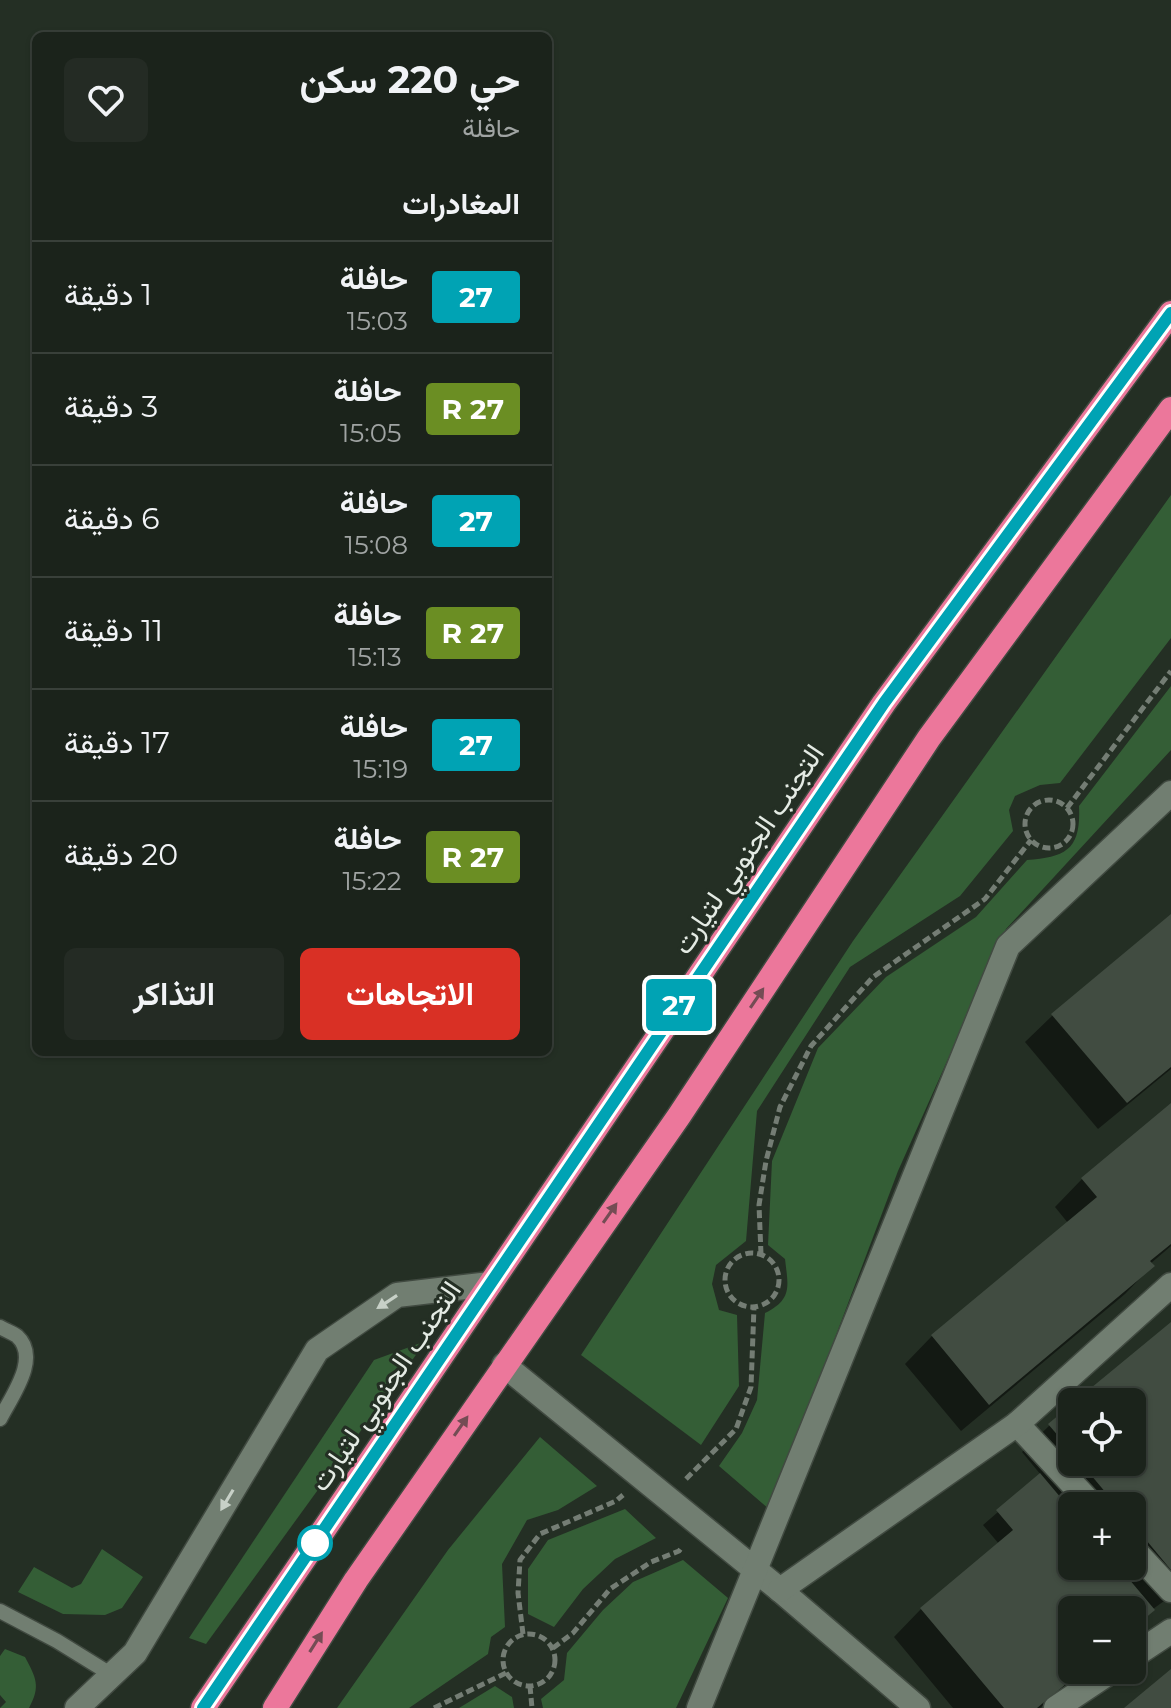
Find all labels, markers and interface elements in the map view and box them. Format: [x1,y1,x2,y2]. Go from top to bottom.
text: حي 220 سكن [299,56,520,103]
button: heart [64,58,148,142]
text: حافلة [462,112,520,144]
text: المغادرات [402,185,520,222]
text: حافلة [340,260,408,297]
text: 1 دقيقة [64,276,152,313]
text: 27 [459,280,493,314]
text: 15:03 [347,305,408,337]
text: حافلة [333,372,402,409]
text: 3 دقيقة [64,388,158,425]
text: 27 R [442,392,504,426]
text: 15:05 [340,417,402,449]
text: حافلة [340,484,408,521]
text: 6 دقيقة [64,500,160,537]
text: 27 [459,504,493,538]
text: 15:08 [345,529,408,561]
text: حافلة [333,596,402,633]
text: 11 دقيقة [64,612,163,649]
text: 27 R [442,616,504,650]
text: 15:13 [348,641,402,673]
text: حافلة [340,708,408,745]
text: 17 دقيقة [64,724,170,761]
text: 27 [459,728,493,762]
street label: التجنب الجنوبي لتيارت [665,738,836,964]
text: 15:19 [353,753,408,785]
text: حافلة [333,820,402,857]
text: 20 دقيقة [64,836,178,873]
text: 27 R [442,840,504,874]
text: 15:22 [342,865,402,897]
button: التذاكر [64,948,284,1040]
button: الاتجاهات [300,948,520,1040]
line badge: 27 [643,979,715,1031]
text: 27 [662,988,696,1022]
one-way arrow [749,988,764,1009]
one-way arrow [602,1203,617,1224]
street label: التجنب الجنوبي لتيارت [302,1275,473,1501]
one-way arrow [377,1294,398,1309]
map controls [1058,1388,1146,1684]
button: locate [1058,1388,1146,1476]
one-way arrow [454,1416,469,1437]
one-way arrow [220,1489,234,1511]
button: + [1058,1492,1146,1580]
unlabelled marker [298,1526,332,1560]
button: − [1058,1596,1146,1684]
one-way arrow [309,1631,323,1653]

